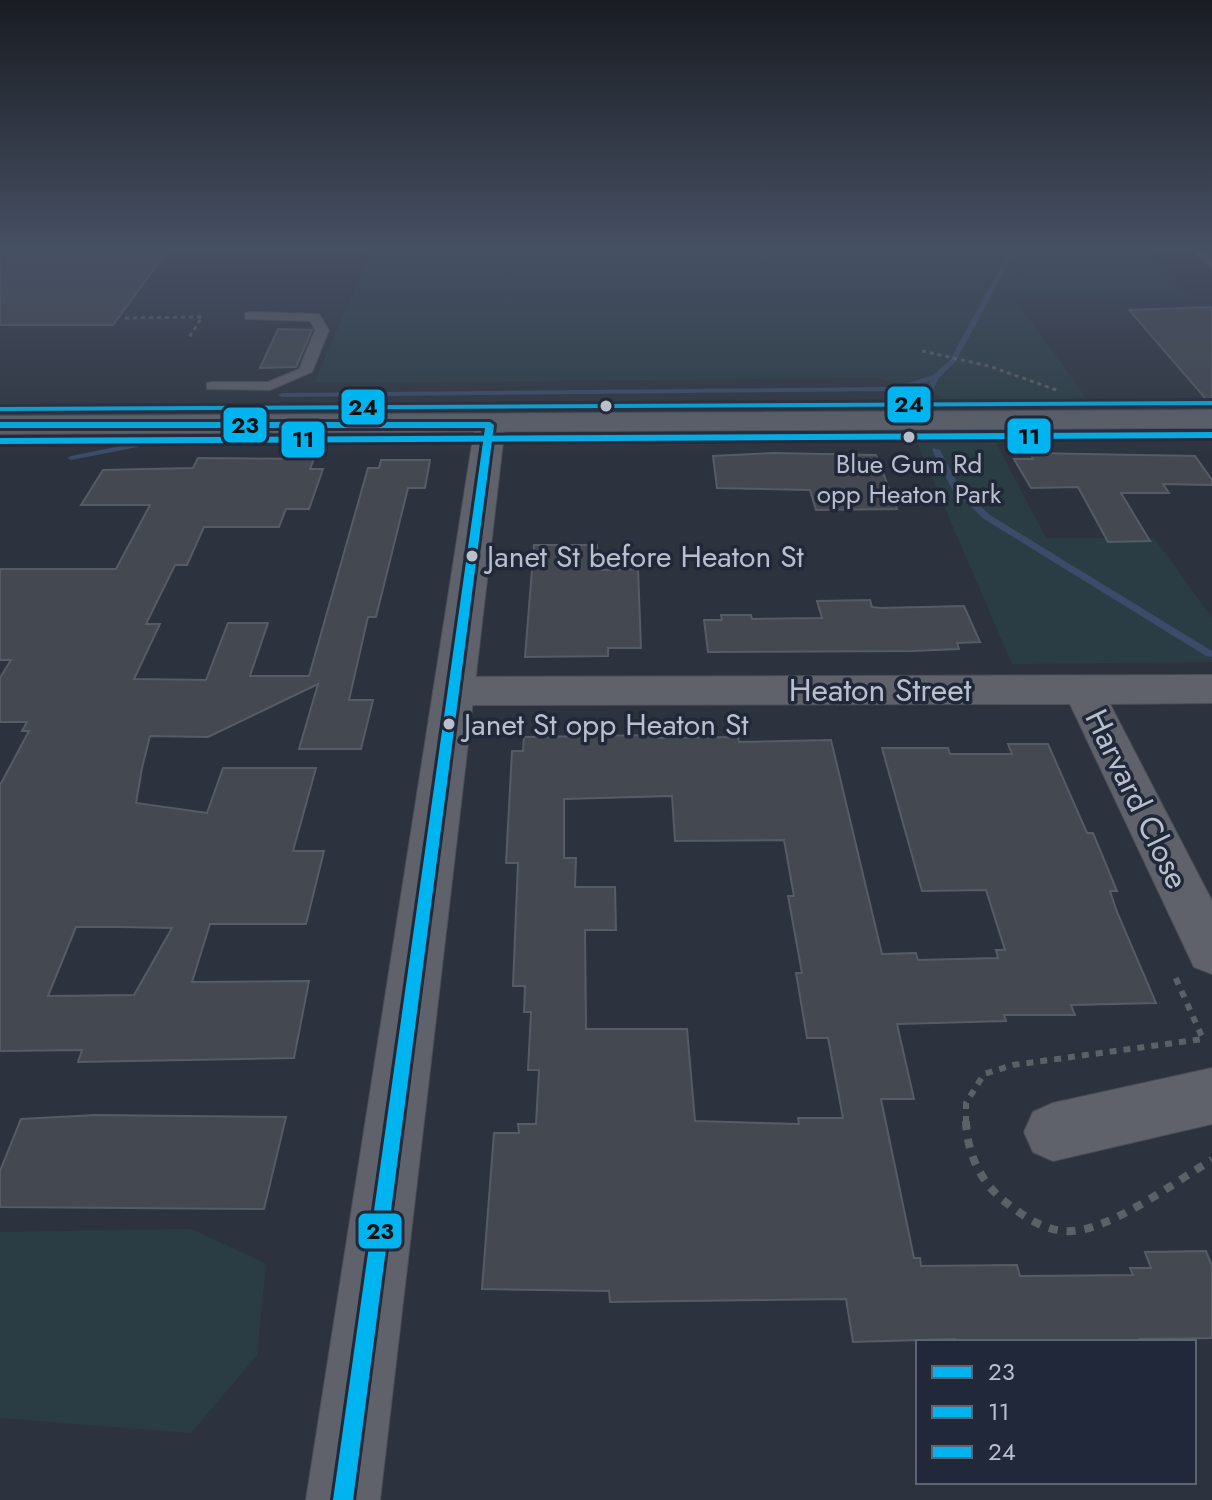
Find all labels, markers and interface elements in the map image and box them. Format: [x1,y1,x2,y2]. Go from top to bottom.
line badge: 24 [886,385,932,424]
line badge: 24 [340,388,386,426]
text: 24 [894,388,924,420]
text: 24 [348,391,378,423]
unlabelled marker [598,398,614,414]
line badge: 23 [222,406,268,444]
text: 23 [231,409,259,441]
line badge: 11 [1006,417,1052,455]
line badge: 11 [280,420,326,459]
text: 11 [1018,420,1040,452]
text: 11 [292,423,314,455]
marker: Blue Gum Rd opp Heaton Park [901,429,917,445]
place label: Blue Gum Rd opp Heaton Park [817,445,1002,513]
place label: Janet St before Heaton St [483,535,805,578]
marker: Janet St before Heaton St [464,548,480,564]
street label: Heaton Street [789,667,972,713]
street label: Harvard Close [1074,701,1200,897]
place label: Janet St opp Heaton St [460,703,749,746]
marker: Janet St opp Heaton St [441,716,457,732]
line badge: 23 [357,1212,403,1250]
text: 23 [366,1215,394,1247]
legend [916,1340,1196,1484]
text: 23 [988,1354,1015,1389]
text: 11 [988,1394,1010,1429]
text: 24 [988,1434,1016,1469]

